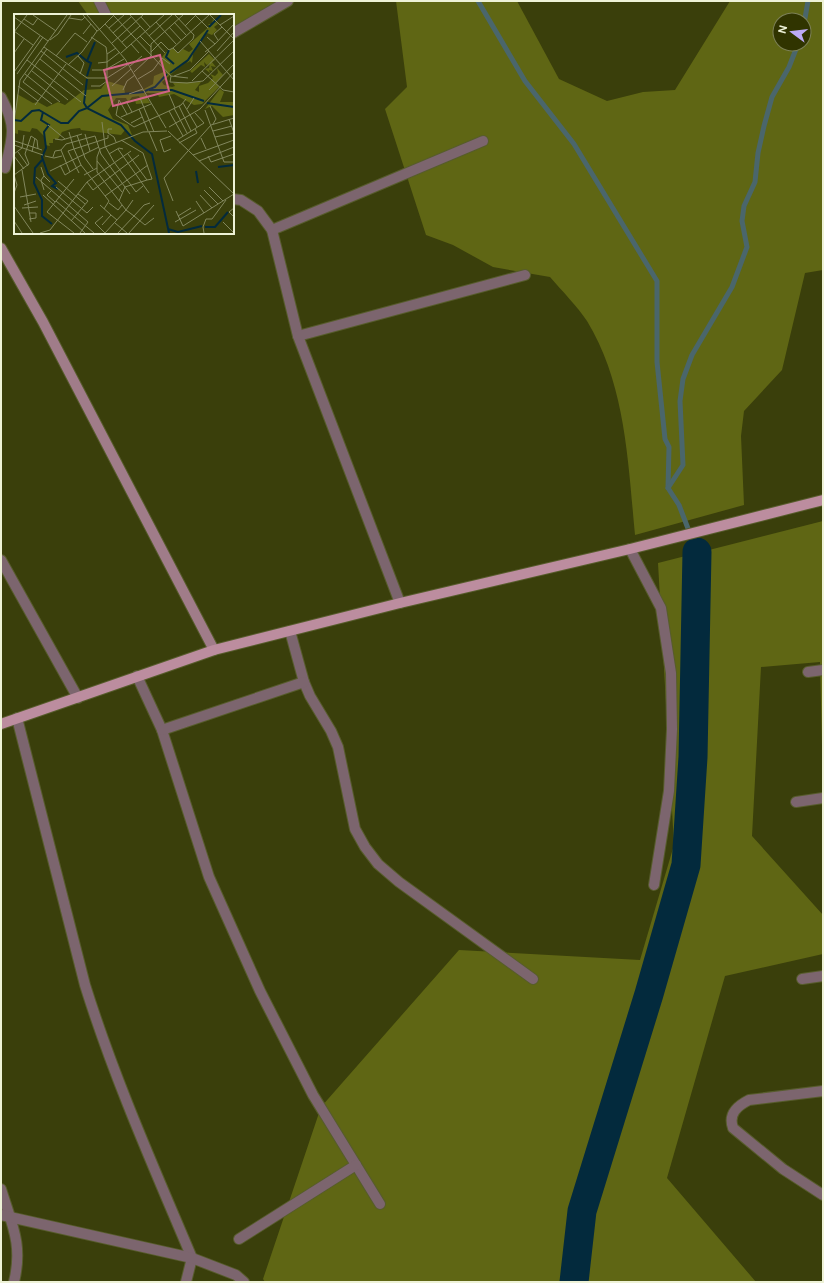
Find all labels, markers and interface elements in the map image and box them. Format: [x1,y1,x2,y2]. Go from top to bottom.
north arrow [772,12,812,52]
inset map [14,14,234,234]
text: N [775,24,790,35]

